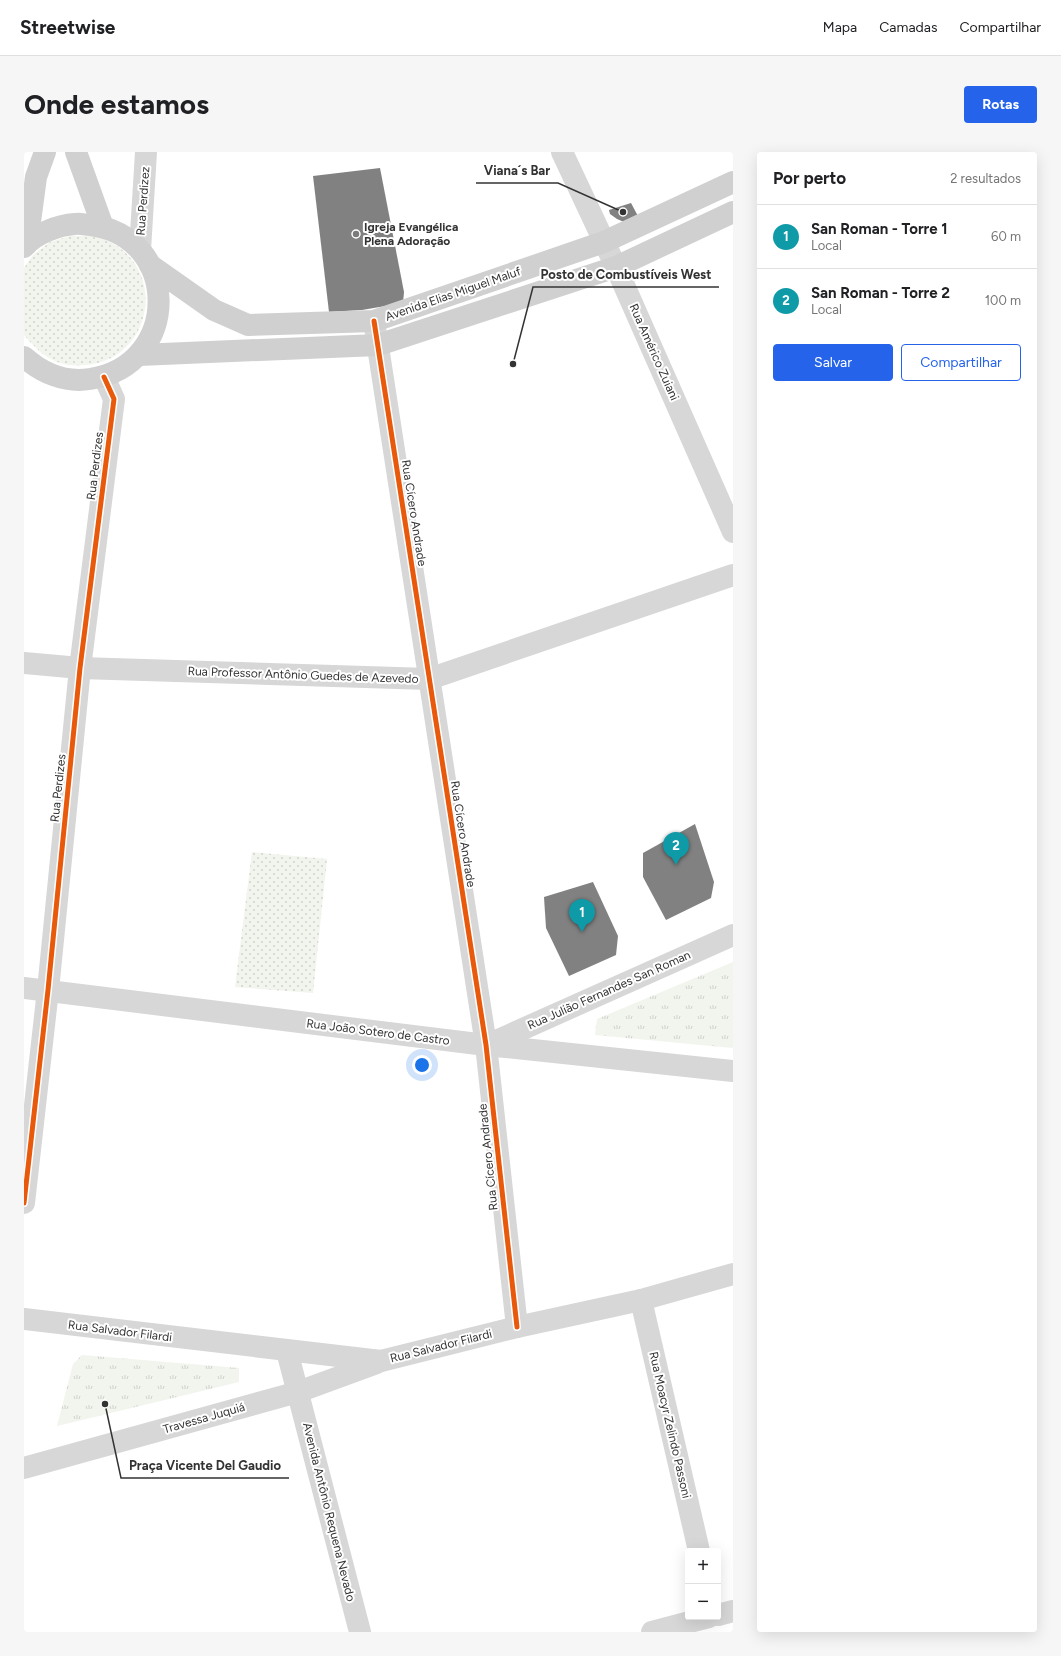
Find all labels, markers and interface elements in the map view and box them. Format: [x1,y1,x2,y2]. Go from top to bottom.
text: Streetwise [20,16,115,39]
text: Mapa [823,19,857,36]
text: Camadas [879,19,937,36]
text: Compartilhar [959,19,1041,36]
button: Rotas [964,86,1037,123]
text: Onde estamos [24,87,209,121]
callout: Viana´s Bar [476,158,558,183]
text: Viana´s Bar [484,163,550,178]
street label: Rua Perdizez [134,166,152,236]
text: Por perto [773,168,846,188]
text: 2 resultados [950,171,1021,186]
place label: Igreja Evangélica Plena Adoração [364,220,458,248]
text: San Roman - Torre 1 [811,220,948,238]
marker: Igreja Evangélica Plena Adoração [351,229,361,239]
text: 1 [783,229,789,244]
text: 60 m [991,229,1021,244]
text: Local [811,238,842,253]
callout: Posto de Combustíveis West [533,262,719,287]
street label: Avenida Elias Miguel Maluf [383,264,523,324]
text: Posto de Combustíveis West [541,267,711,282]
text: San Roman - Torre 2 [811,284,950,302]
text: 2 [782,293,790,308]
text: 100 m [985,293,1021,308]
street label: Rua Américo Zuiani [626,302,682,402]
text: Local [811,302,842,317]
button: Salvar [773,344,893,381]
button: Compartilhar [901,344,1021,381]
street label: Rua Perdizes [84,431,106,501]
street label: Rua Cícero Andrade [399,459,429,568]
street label: Rua Professor Antônio Guedes de Azevedo [187,664,419,686]
street label: Rua Perdizes [47,753,69,823]
street label: Rua Cícero Andrade [448,780,478,889]
pin: 2 [663,832,689,865]
pin: 1 [569,899,595,932]
street label: Rua Julião Fernandes San Roman [525,947,693,1032]
street label: Rua João Sotero de Castro [306,1016,451,1048]
your location [412,1055,432,1075]
street label: Rua Cícero Andrade [475,1102,501,1211]
street label: Rua Salvador Filardi [67,1318,173,1344]
street label: Rua Salvador Filardi [389,1327,493,1365]
street label: Rua Moacyr Zelindo Passoni [646,1350,694,1500]
street label: Travessa Juquiá [161,1400,247,1436]
street label: Avenida Antônio Requena Nevado [300,1421,358,1603]
callout: Praça Vicente Del Gaudio [121,1453,289,1478]
text: Praça Vicente Del Gaudio [129,1458,281,1473]
map controls [685,1548,721,1620]
button: + [685,1548,721,1584]
button: − [685,1584,721,1620]

